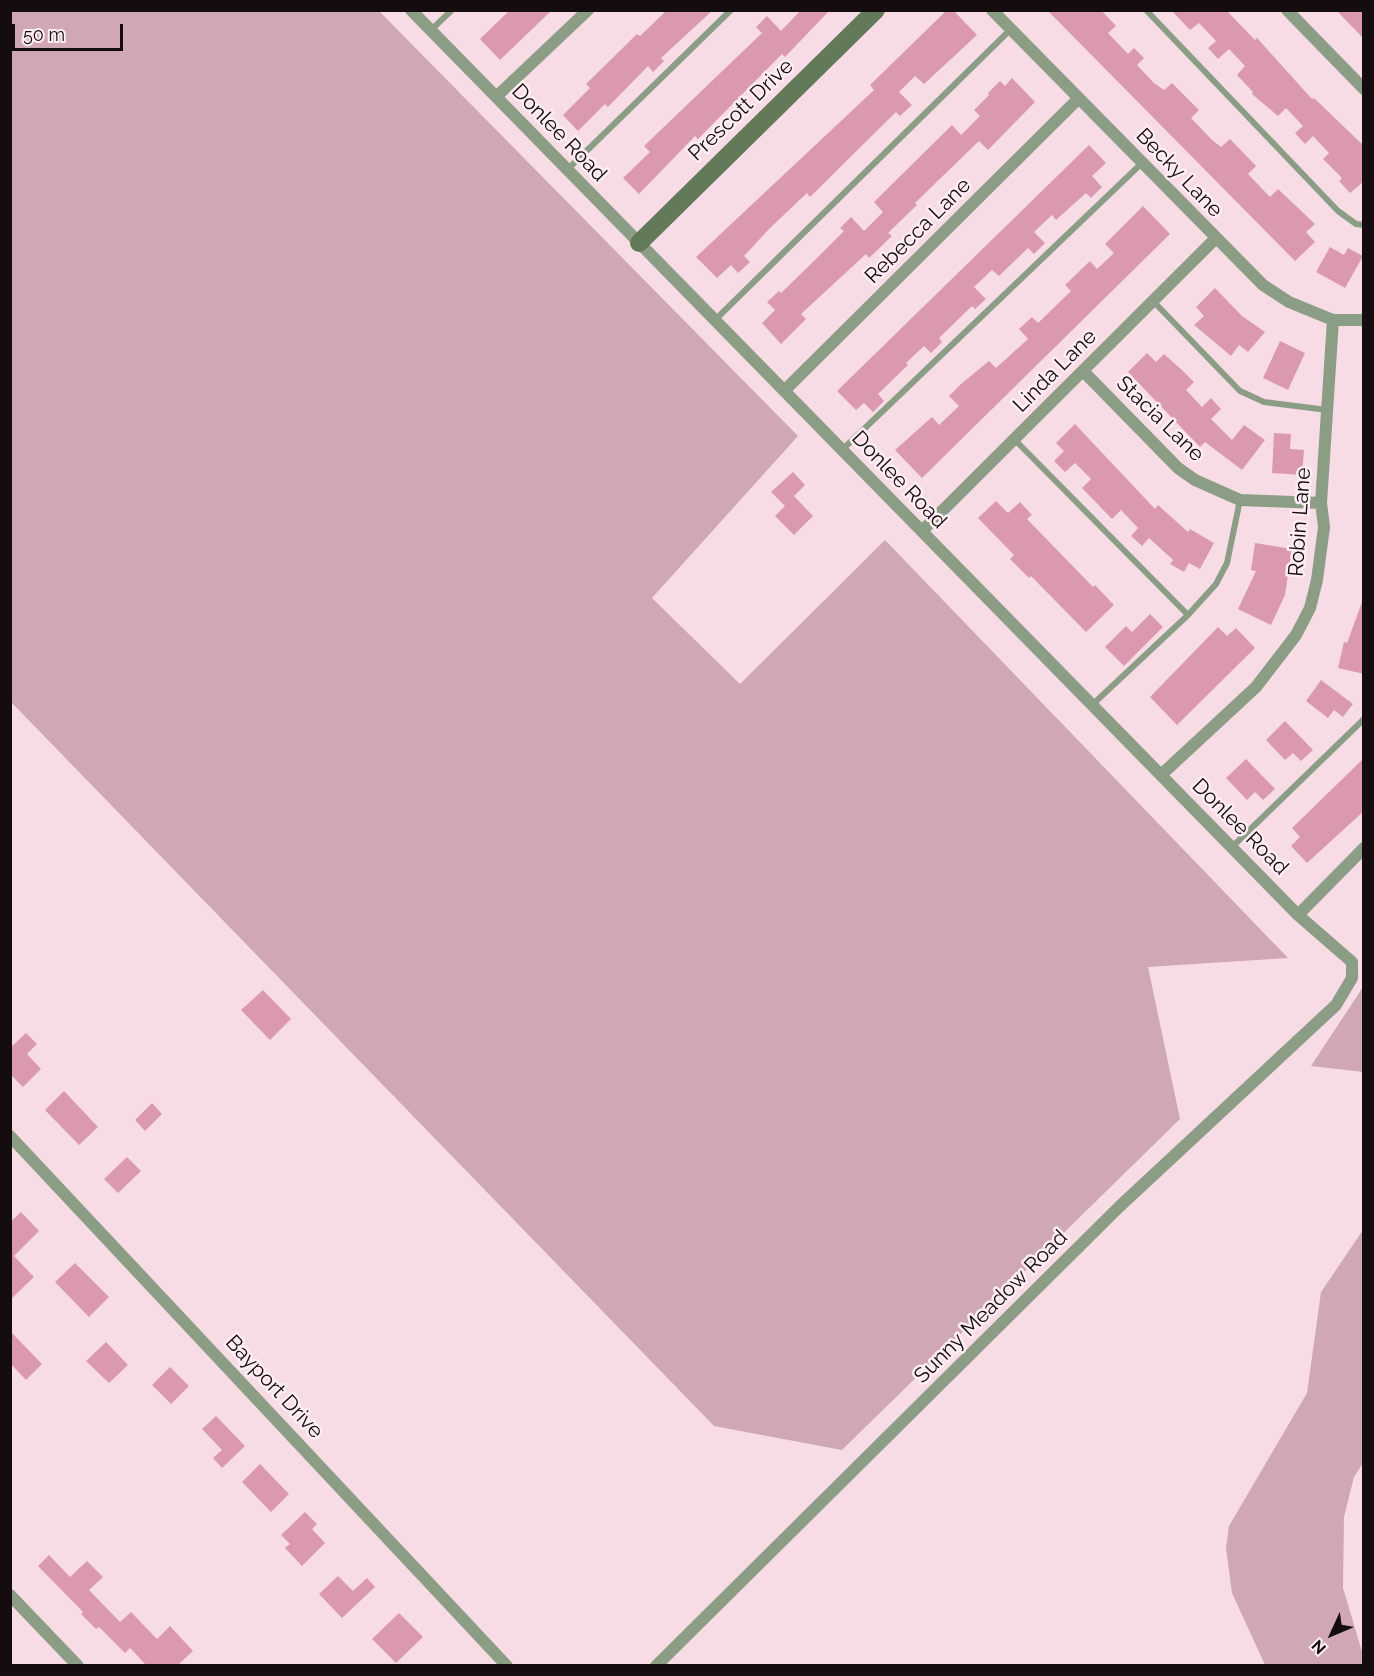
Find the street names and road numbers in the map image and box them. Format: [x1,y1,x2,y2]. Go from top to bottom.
street label: Prescott Drive [683,54,799,166]
street label: Donlee Road [506,79,612,187]
street label: Becky Lane [1130,123,1228,223]
street label: Rebecca Lane [860,173,976,289]
street label: Linda Lane [1008,324,1102,418]
street label: Stacia Lane [1111,371,1209,467]
street label: Donlee Road [846,426,952,534]
street label: Robin Lane [1284,467,1316,577]
street label: Donlee Road [1187,774,1293,880]
street label: Sunny Meadow Road [909,1225,1073,1389]
street label: Bayport Drive [220,1330,328,1444]

